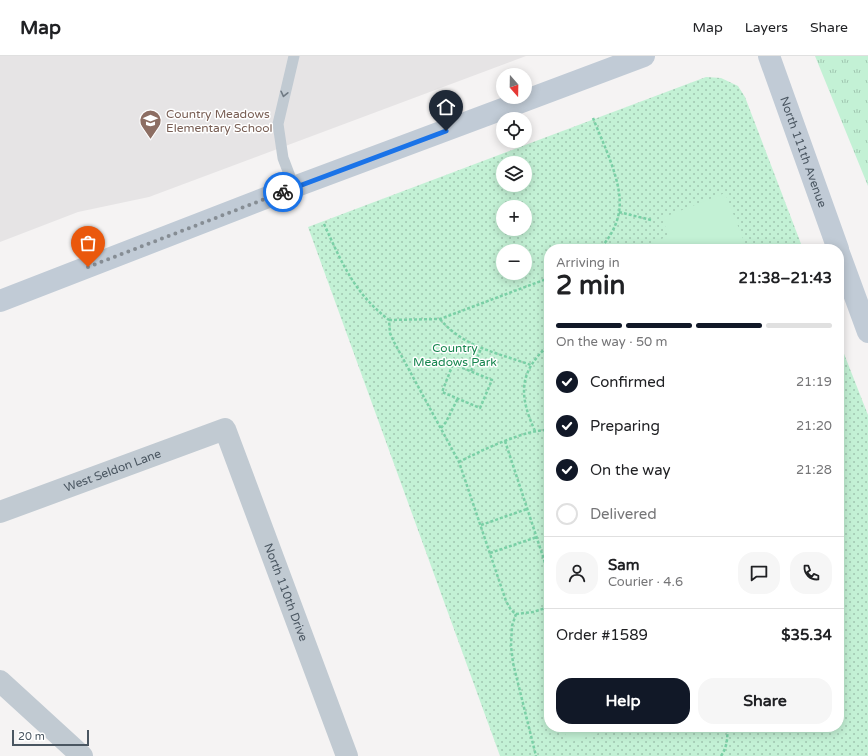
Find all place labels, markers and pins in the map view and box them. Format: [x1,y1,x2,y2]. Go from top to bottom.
pin [429,90,463,131]
place label: Country Meadows Elementary School [166,107,273,135]
school or university icon: Country Meadows Elementary School [137,108,163,141]
pin [71,226,105,267]

